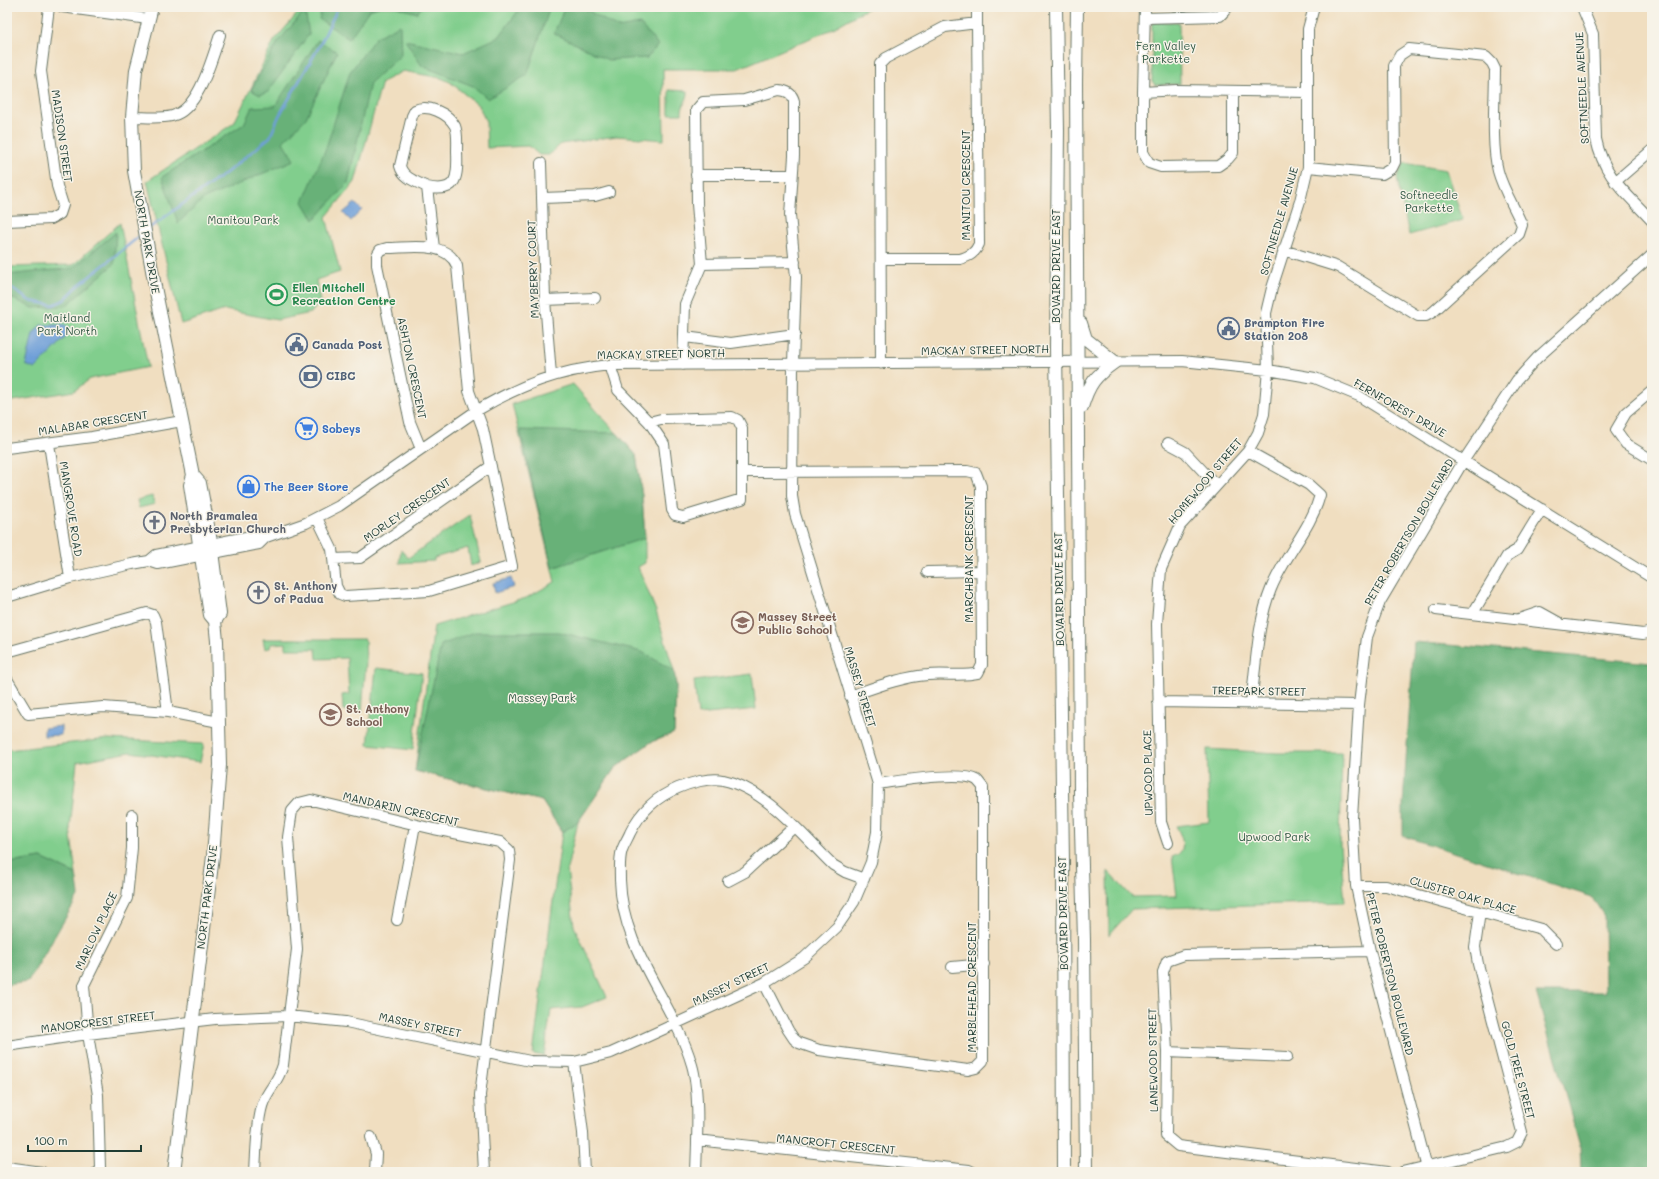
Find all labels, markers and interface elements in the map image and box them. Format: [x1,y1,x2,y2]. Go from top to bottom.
street label: SOFTNEEDLE AVENUE [1571,32,1592,144]
park label: Fern Valley Parkette [1136,38,1196,66]
street label: MADISON STREET [49,89,76,183]
street label: MANITOU CRESCENT [958,130,973,240]
street label: SOFTNEEDLE AVENUE [1256,165,1301,277]
park label: Softneedle Parkette [1400,187,1458,215]
street label: NORTH PARK DRIVE [131,189,164,295]
street label: BOVAIRD DRIVE EAST [1048,209,1063,323]
park label: Manitou Park [208,212,279,227]
street label: MAYBERRY COURT [523,219,542,319]
place label: Ellen Mitchell Recreation Centre [292,280,396,308]
sports icon: Ellen Mitchell Recreation Centre [263,281,289,307]
park label: Maitland Park North [37,310,97,338]
place label: Brampton Fire Station 208 [1244,315,1325,343]
street label: ASHTON CRESCENT [394,316,431,420]
public building icon: Brampton Fire Station 208 [1215,316,1241,342]
public building icon: Canada Post [283,332,309,358]
place label: Canada Post [312,337,382,352]
street label: MACKAY STREET NORTH [921,341,1049,358]
street label: MACKAY STREET NORTH [597,345,725,362]
bank icon: CIBC [298,363,324,389]
place label: CIBC [326,368,355,383]
street label: FERNFOREST DRIVE [1351,375,1449,440]
street label: MALABAR CRESCENT [37,406,149,439]
supermarket icon: Sobeys [294,416,320,442]
place label: Sobeys [322,421,361,436]
street label: HOMEWOOD STREET [1164,435,1245,527]
street label: PETER ROBERTSON BOULEVARD [1360,456,1457,608]
street label: MANGROVE ROAD [57,460,86,558]
shop icon: The Beer Store [236,474,262,500]
street label: MORLEY CRESCENT [360,474,453,545]
place label: The Beer Store [264,479,349,494]
street label: MARCHBANK CRESCENT [961,495,976,623]
place label: North Bramalea Presbyterian Church [170,508,286,536]
church icon: North Bramalea Presbyterian Church [142,509,168,535]
street label: BOVAIRD DRIVE EAST [1050,532,1067,646]
place label: St. Anthony of Padua [274,578,337,606]
church icon: St. Anthony of Padua [246,579,272,605]
place label: Massey Street Public School [758,609,837,637]
school or university icon: Massey Street Public School [729,610,755,636]
street label: MASSEY STREET [841,645,880,729]
street label: TREEPARK STREET [1212,682,1306,699]
park label: Massey Park [508,690,576,705]
place label: St. Anthony School [346,701,409,729]
school or university icon: St. Anthony School [317,702,343,728]
street label: UPWOOD PLACE [1139,730,1156,816]
street label: MANDARIN CRESCENT [341,788,461,829]
park label: Upwood Park [1238,829,1310,844]
street label: NORTH PARK DRIVE [193,844,220,950]
street label: BOVAIRD DRIVE EAST [1054,856,1071,970]
street label: CLUSTER OAK PLACE [1408,872,1518,917]
street label: MARLOW PLACE [71,889,120,972]
street label: PETER ROBERTSON BOULEVARD [1363,891,1418,1057]
street label: MARBLEHEAD CRESCENT [964,922,979,1053]
street label: MASSEY STREET [690,958,772,1009]
street label: MANORCREST STREET [40,1007,156,1036]
street label: MASSEY STREET [378,1008,463,1041]
street label: LANEWOOD STREET [1144,1008,1161,1112]
street label: GOLD TREE STREET [1498,1019,1539,1121]
scale bar [28,1127,141,1153]
street label: MANCROFT CRESCENT [776,1130,896,1157]
text: 100 m [34,1132,68,1148]

